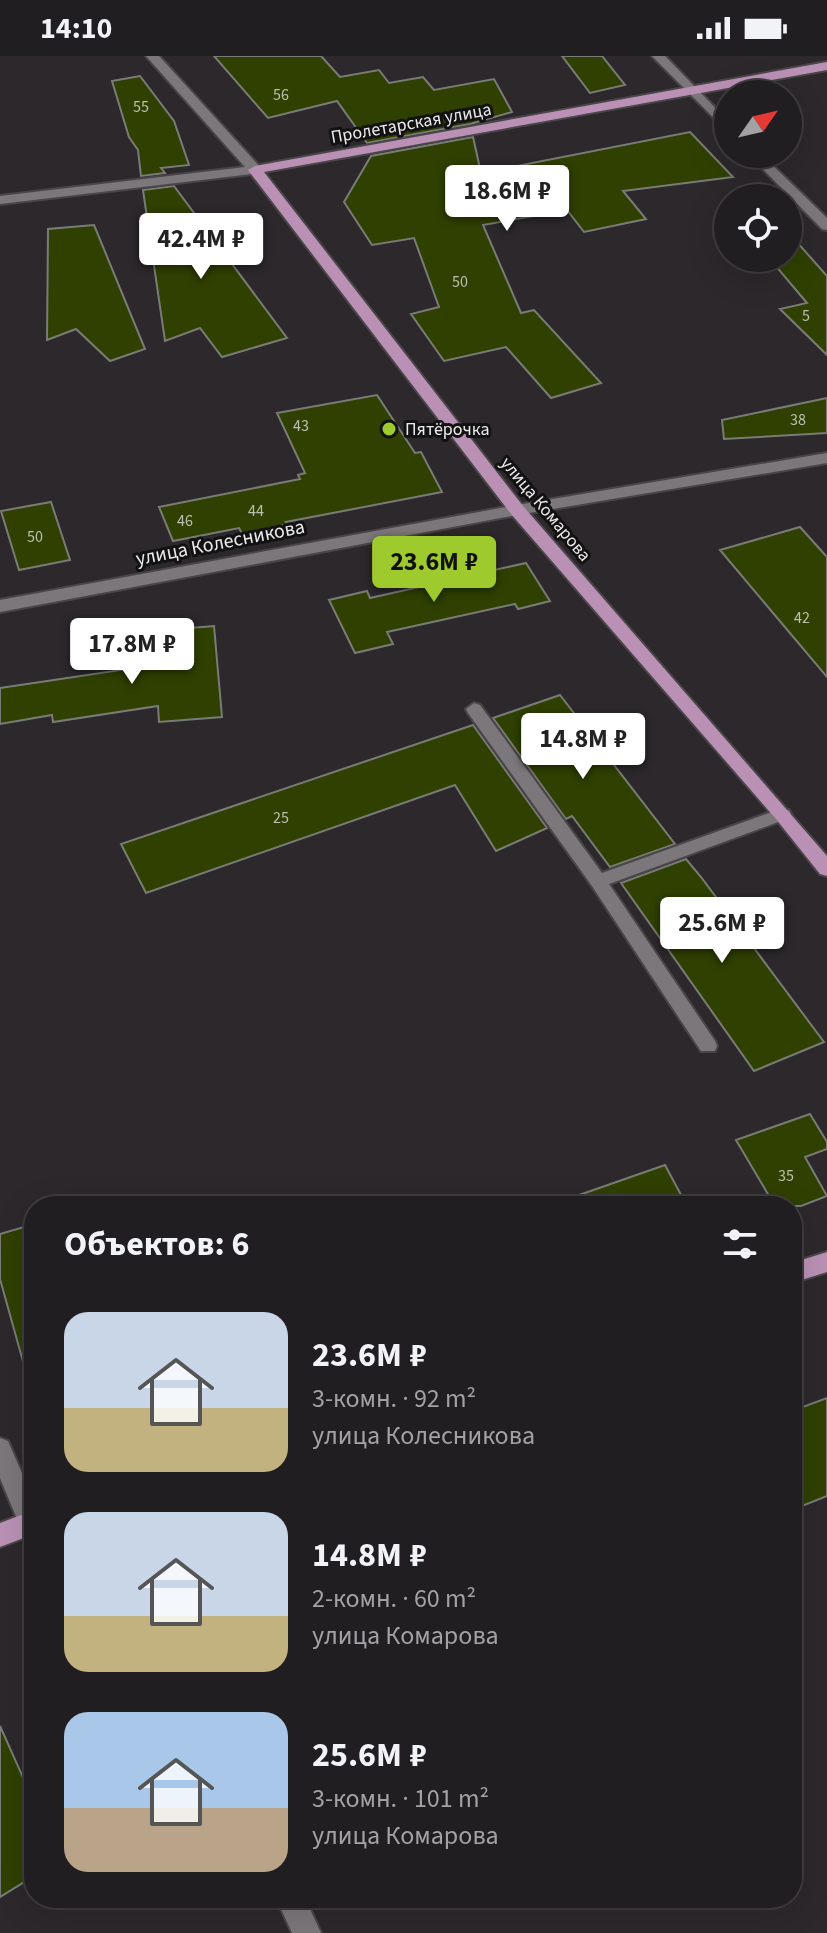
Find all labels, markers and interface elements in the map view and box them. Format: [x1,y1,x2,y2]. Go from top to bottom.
text: 14:10 [40,7,112,50]
north arrow [714,80,802,168]
map controls [714,80,802,272]
house number: 56 [273,84,289,106]
house number: 55 [133,96,149,118]
street label: Пролетарская улица [329,97,493,150]
pin: 18.6M ₽ [433,165,581,233]
text: 18.6M ₽ [463,172,551,209]
button: locate [714,184,802,272]
pin: 42.4M ₽ [127,213,275,281]
text: 42.4M ₽ [157,220,245,257]
house number: 50 [452,271,468,293]
house number: 5 [802,305,810,327]
house number: 38 [790,409,806,431]
house number: 43 [293,415,309,437]
place label: Пятёрочка [405,417,490,442]
marker: Пятёрочка [380,420,398,438]
street label: улица Комарова [494,452,597,567]
house number: 44 [248,500,264,522]
house number: 46 [177,510,193,532]
street label: улица Колесникова [133,513,307,573]
house number: 50 [27,526,43,548]
pin: 23.6M ₽ [360,536,508,604]
text: 23.6M ₽ [390,543,478,580]
house number: 42 [794,607,810,629]
pin: 17.8M ₽ [58,618,206,686]
text: 17.8M ₽ [88,625,176,662]
pin: 14.8M ₽ [509,713,657,781]
text: 14.8M ₽ [539,720,627,757]
house number: 25 [273,807,289,829]
pin: 25.6M ₽ [648,897,796,965]
text: 25.6M ₽ [678,904,766,941]
house number: 35 [778,1165,794,1187]
text: Объектов: 6 [64,1220,249,1269]
icon: filters [718,1222,762,1266]
text: 23.6M ₽ [312,1331,427,1380]
icon: home [128,1344,224,1440]
text: 3-комн. · 92 m² [312,1380,476,1417]
text: улица Колесникова [312,1417,535,1454]
text: 14.8M ₽ [312,1531,427,1580]
icon: home [128,1544,224,1640]
text: 2-комн. · 60 m² [312,1580,476,1617]
text: улица Комарова [312,1617,499,1654]
text: 25.6M ₽ [312,1731,427,1780]
icon: home [128,1744,224,1840]
text: 3-комн. · 101 m² [312,1780,489,1817]
text: улица Комарова [312,1817,499,1854]

